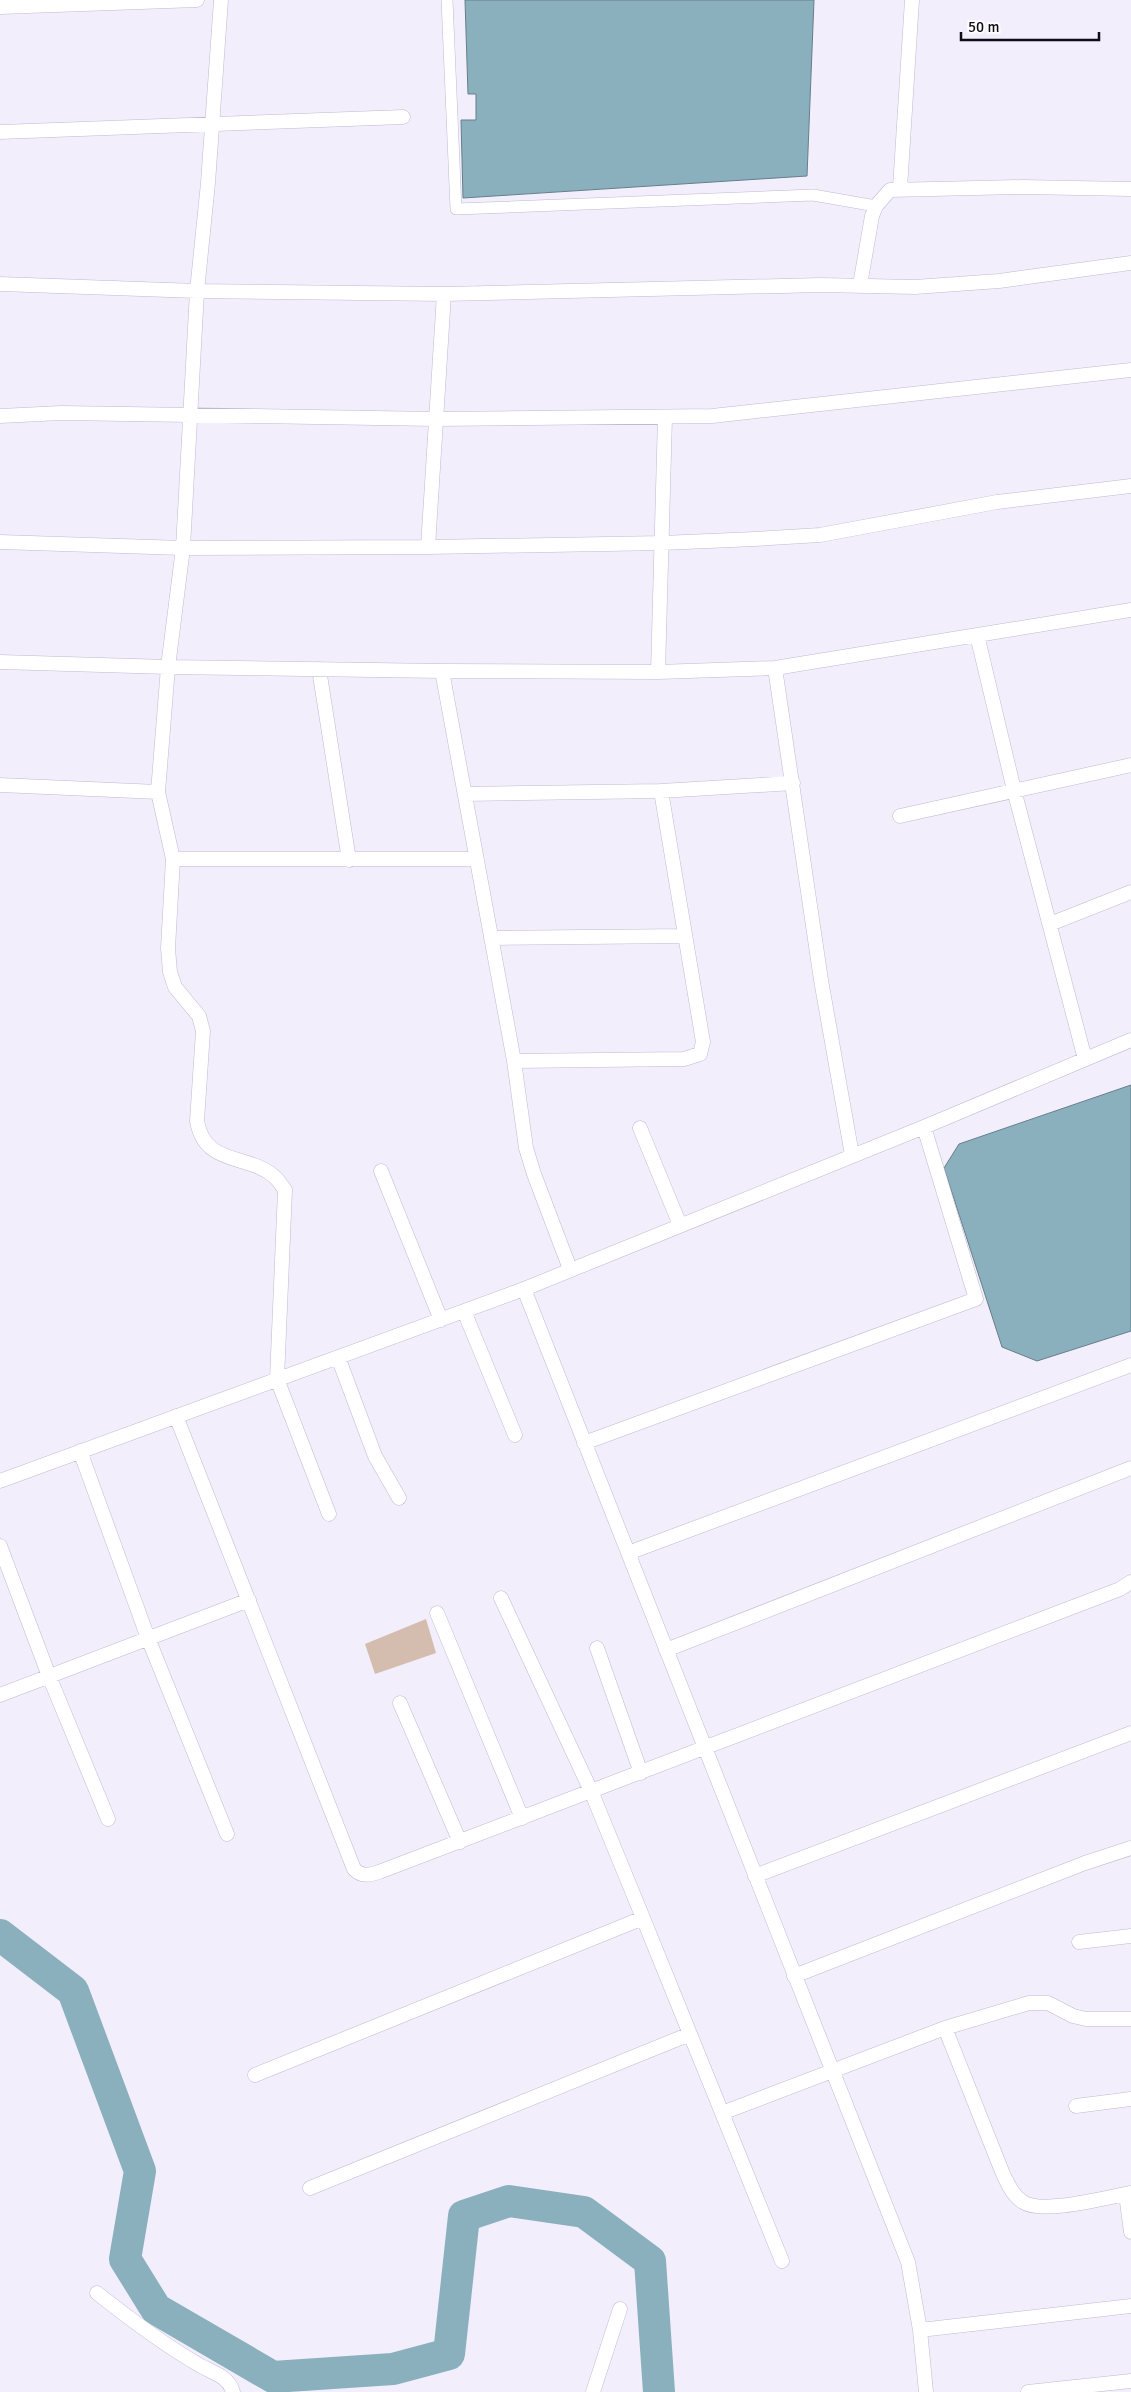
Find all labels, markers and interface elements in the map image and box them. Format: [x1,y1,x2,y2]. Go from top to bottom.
scale bar [961,10,1098,42]
text: 50 m [968,18,999,36]

